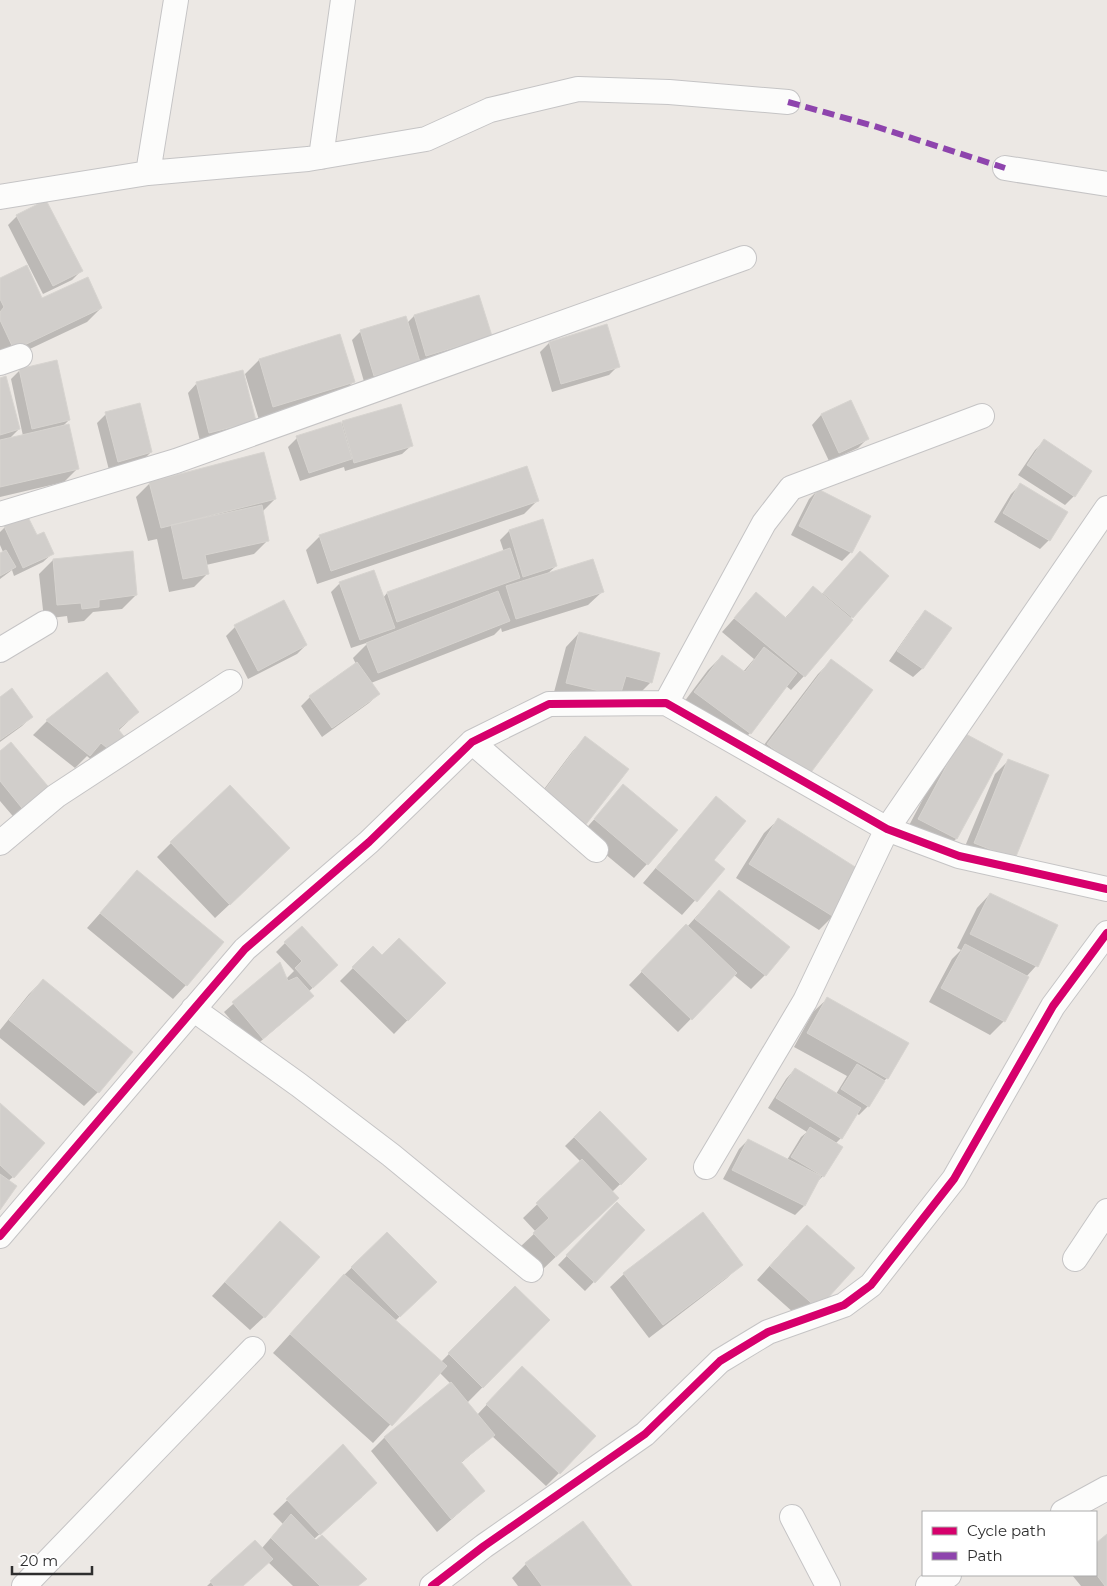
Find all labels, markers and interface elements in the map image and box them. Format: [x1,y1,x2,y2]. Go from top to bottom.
legend [922,1511,1097,1576]
text: Cycle path [967,1521,1046,1540]
scale bar [12,1544,92,1576]
text: Path [967,1546,1003,1565]
text: 20 m [20,1551,58,1570]

